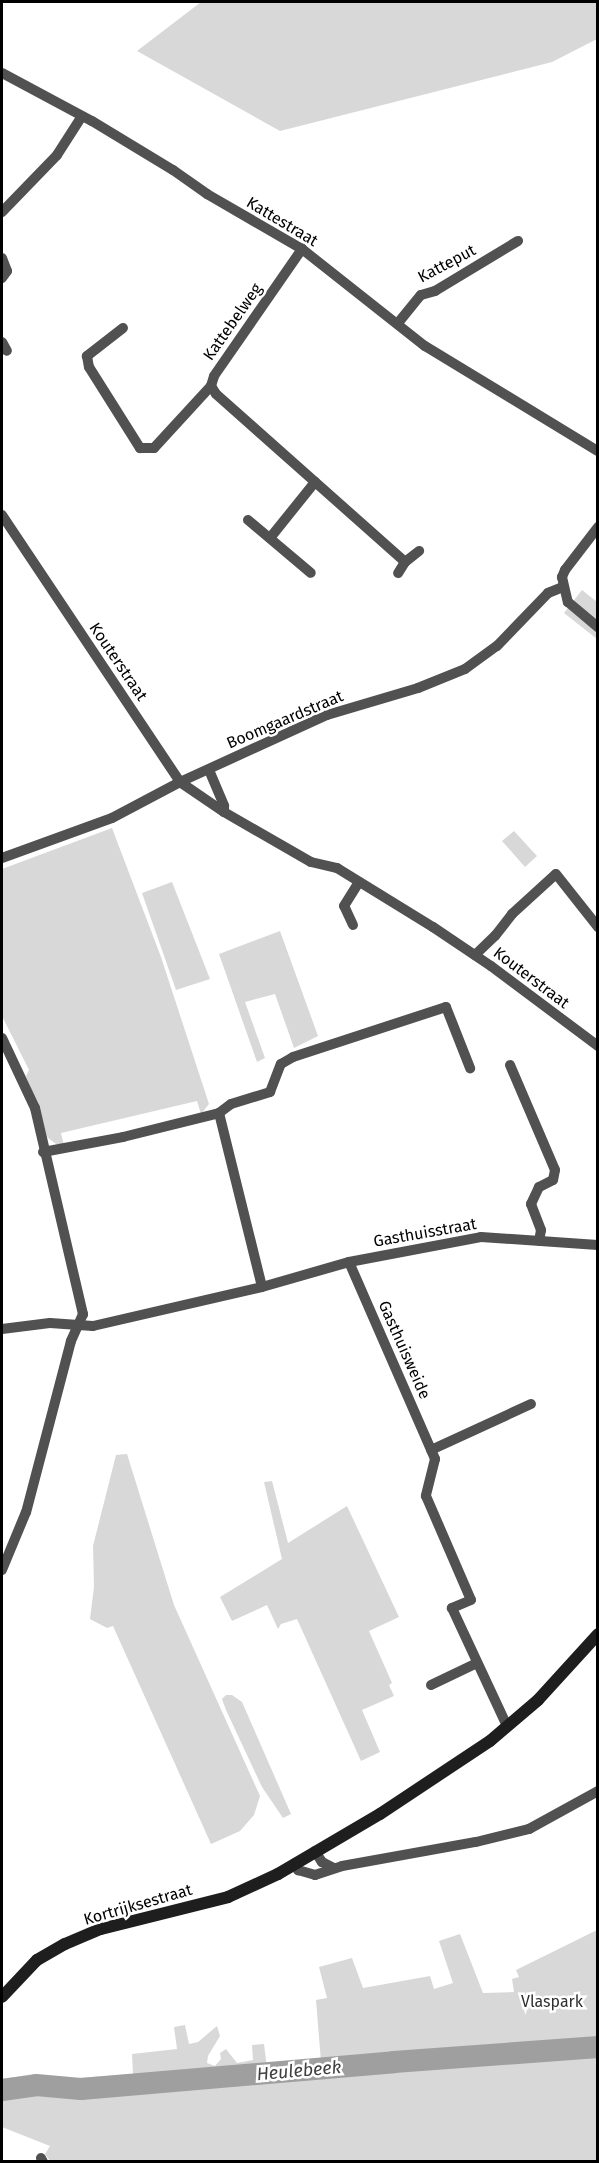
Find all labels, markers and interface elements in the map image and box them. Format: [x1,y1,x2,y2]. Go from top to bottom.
street label: Kattestraat [243,193,321,251]
street label: Katteput [415,241,479,287]
street label: Kattebelweg [199,280,267,364]
street label: Kouterstraat [85,619,151,705]
street label: Boomgaardstraat [224,687,346,753]
street label: Kouterstraat [489,943,573,1013]
street label: Gasthuisstraat [372,1214,478,1252]
street label: Gasthuisweide [374,1298,434,1402]
street label: Kortrijksestraat [82,1880,194,1930]
park label: Vlaspark [521,1992,583,2012]
water label: Heulebeek [256,2057,342,2085]

